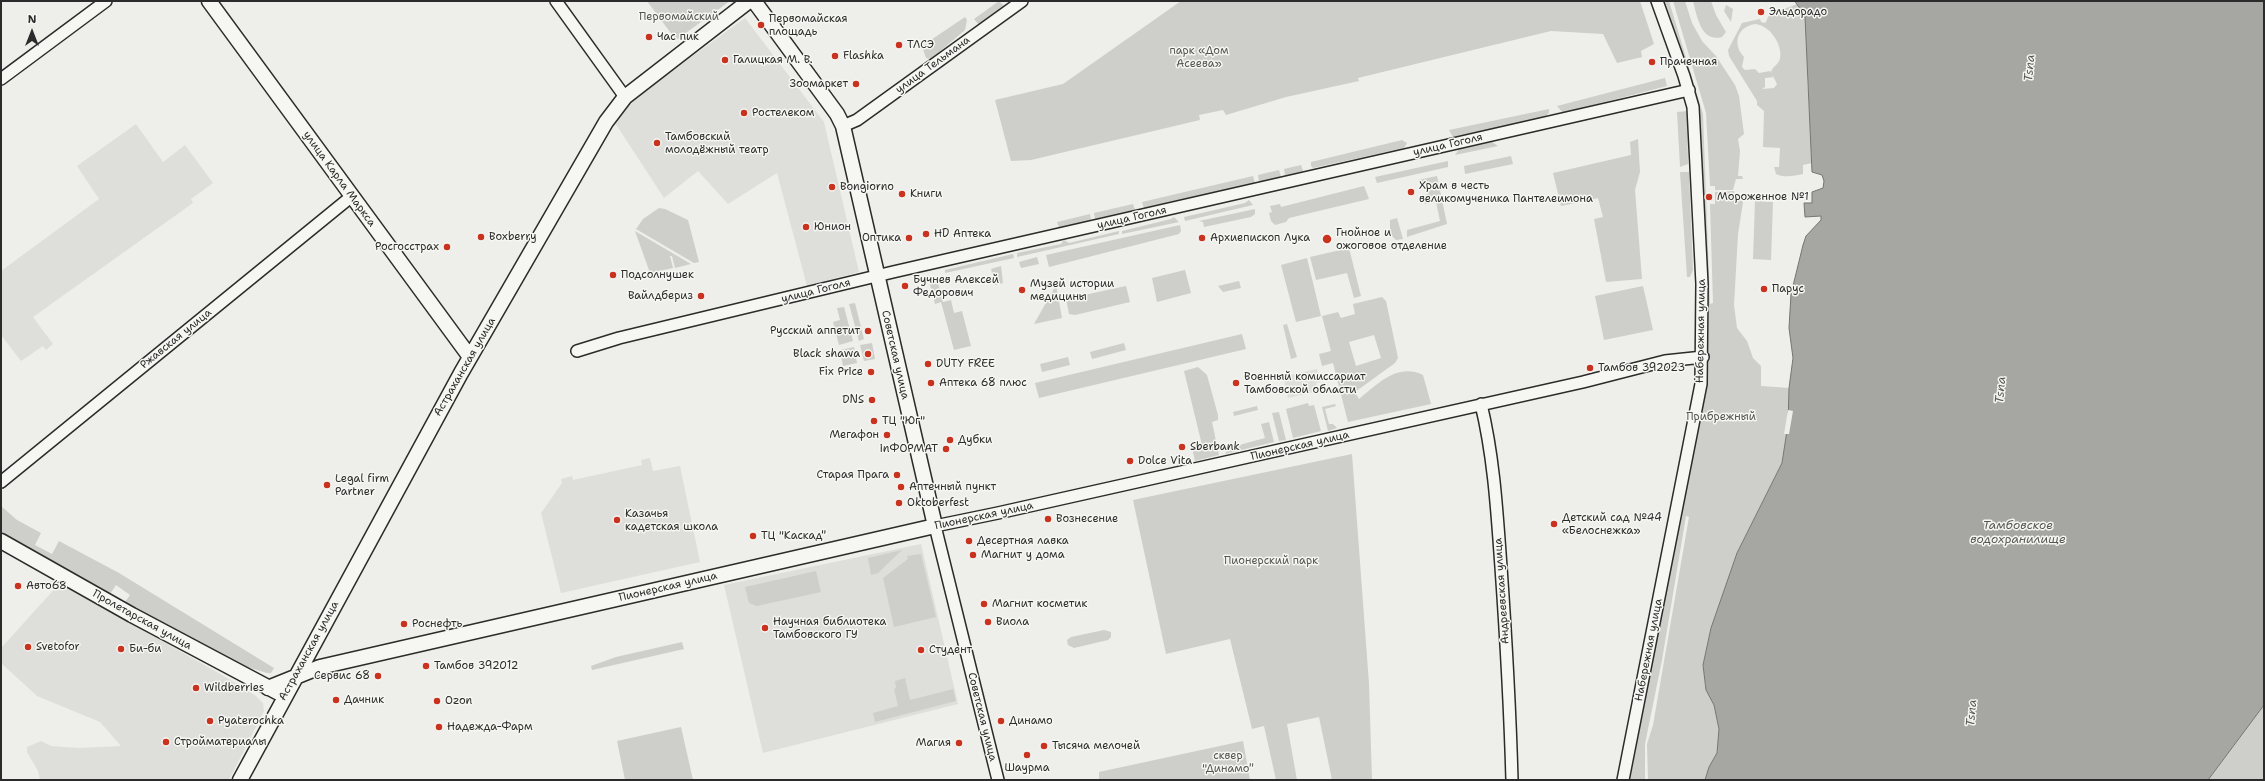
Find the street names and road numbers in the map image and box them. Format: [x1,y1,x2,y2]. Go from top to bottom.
street label: улица Тельмана [893,34,973,96]
street label: улица Карла Маркса [300,129,378,229]
street label: улица Гоголя [1412,131,1484,159]
street label: улица Гоголя [1096,204,1168,232]
street label: улица Гоголя [780,276,852,306]
street label: Набережная улица [1693,279,1709,383]
street label: Ржавская улица [138,306,214,372]
street label: Советская улица [878,309,912,401]
street label: Астраханская улица [431,315,499,419]
street label: Пионерская улица [1250,428,1350,464]
street label: Пионерская улица [933,499,1035,533]
street label: Андреевская улица [1492,537,1512,645]
street label: Пионерская улица [618,569,718,605]
street label: Пролетарская улица [90,587,194,653]
street label: Набережная улица [1633,598,1665,702]
street label: Астраханская улица [276,599,342,703]
street label: Советская улица [965,671,999,763]

